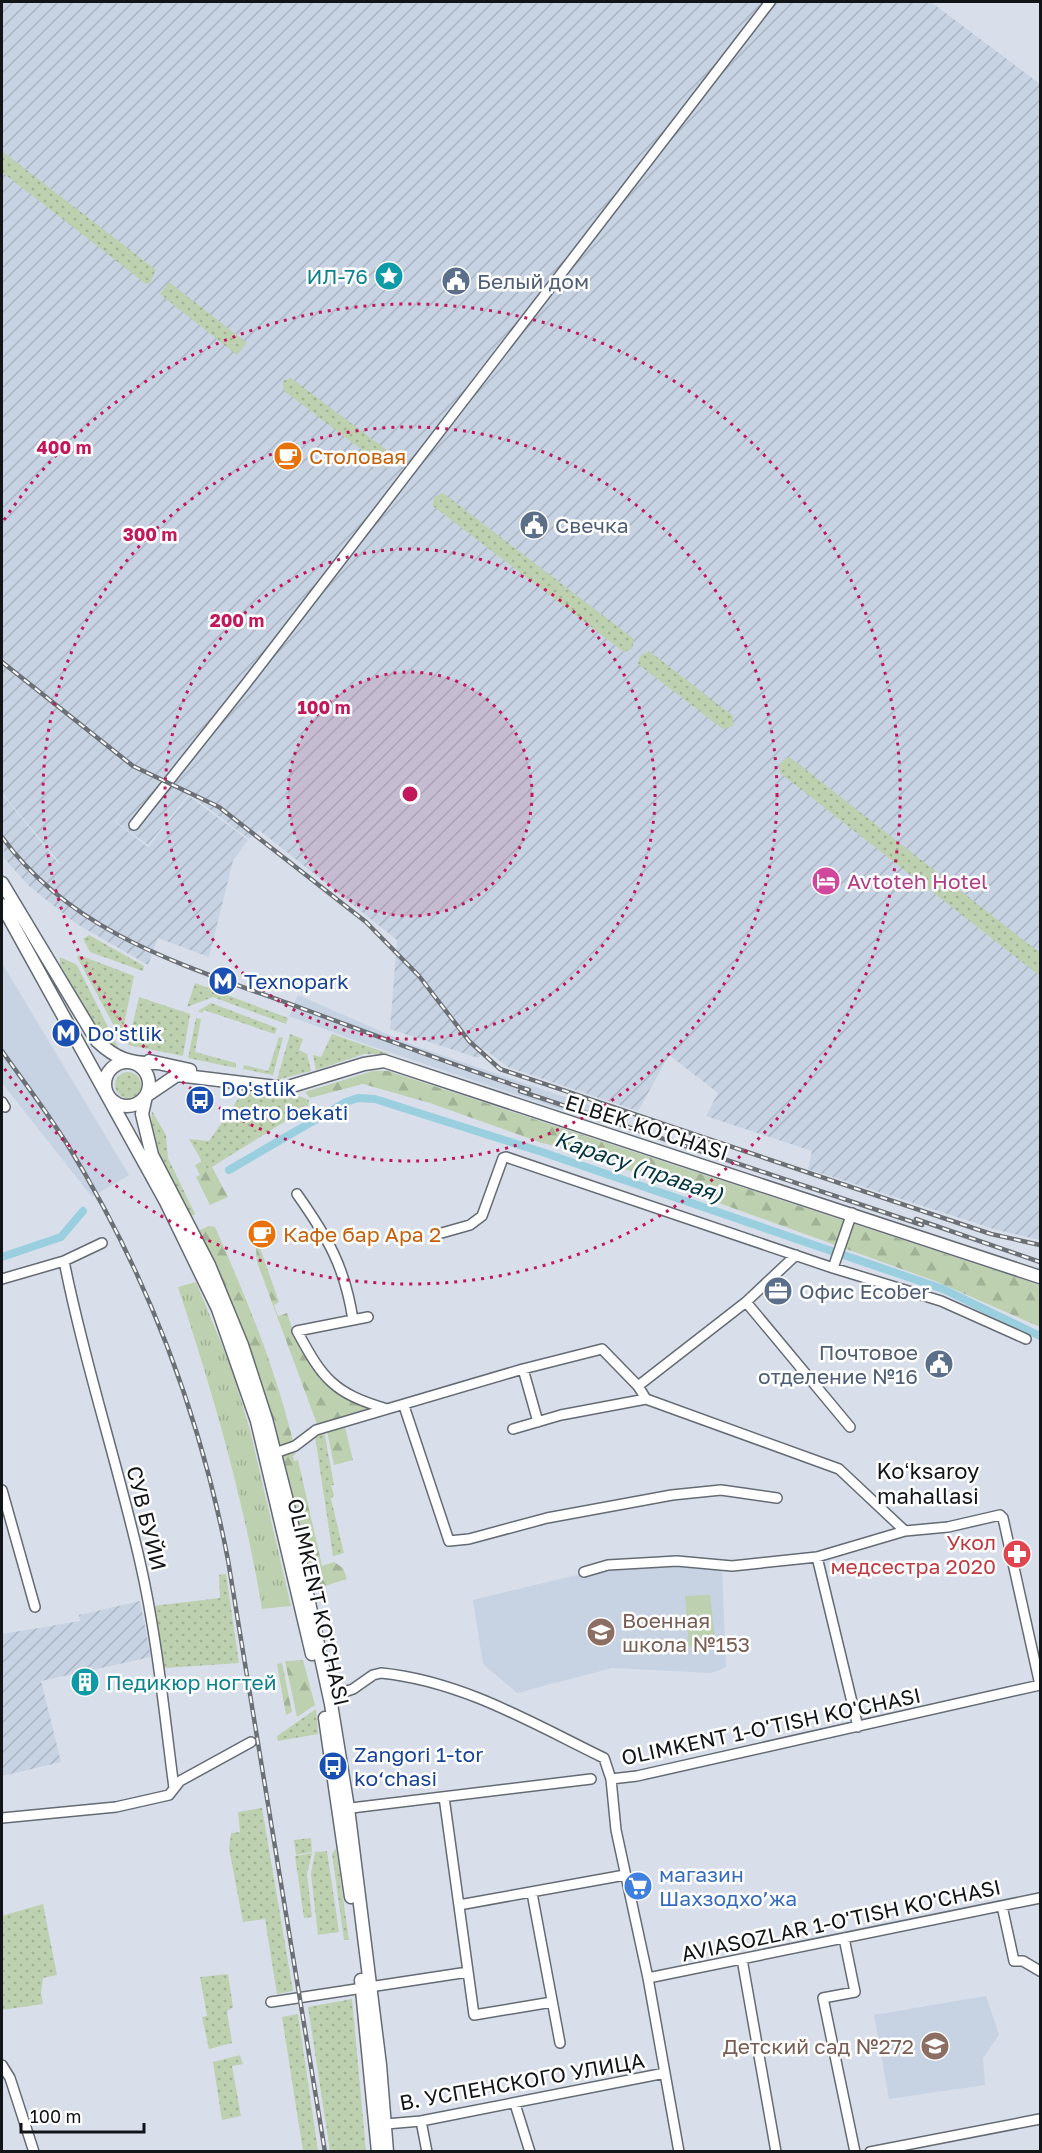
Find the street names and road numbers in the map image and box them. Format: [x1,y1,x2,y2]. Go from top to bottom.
street label: ELBEK KO'CHASI [562,1088,732,1166]
street label: СУВ БУЙИ [121,1463,173,1573]
street label: OLIMKENT KO'CHASI [282,1496,356,1708]
street label: OLIMKENT 1-O'TISH KO'CHASI [619,1682,923,1770]
street label: AVIASOZLAR 1-O'TISH KO'CHASI [679,1873,1003,1967]
street label: В. УСПЕНСКОГО УЛИЦА [397,2047,647,2115]

